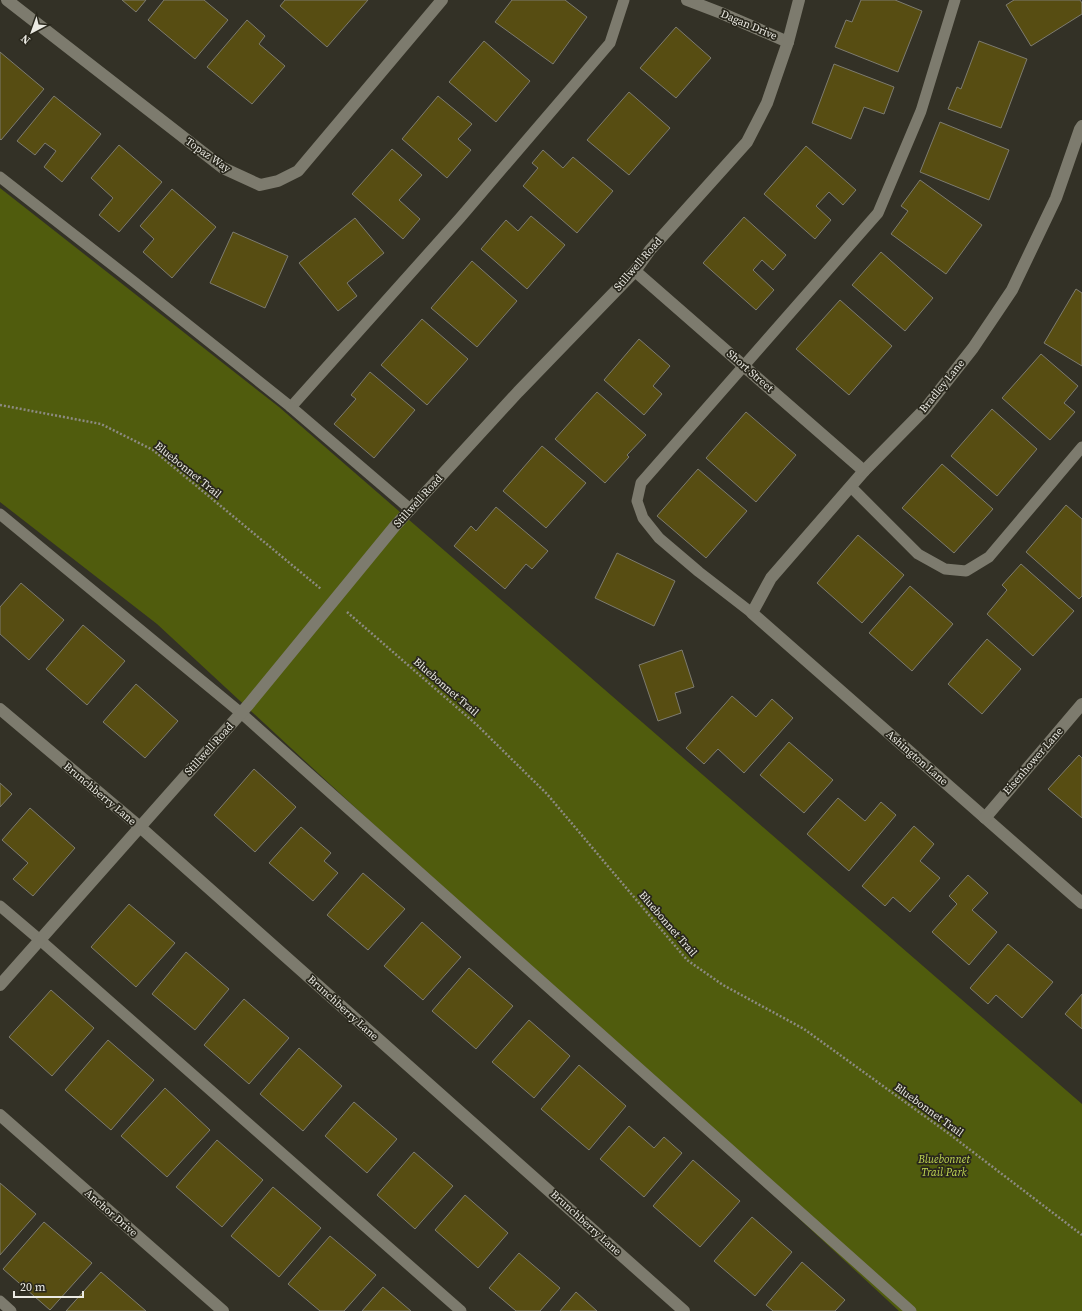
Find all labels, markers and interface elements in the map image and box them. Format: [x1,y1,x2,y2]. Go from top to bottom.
street label: Dagan Drive [718,6,780,44]
north arrow [12,12,52,52]
text: N [18,31,34,47]
street label: Topaz Way [182,134,234,176]
street label: Stillwell Road [611,233,666,294]
street label: Short Street [723,346,777,396]
street label: Bradley Lane [916,356,968,416]
street label: Bluebonnet Trail [151,438,225,502]
street label: Stillwell Road [390,471,446,531]
street label: Bluebonnet Trail [410,654,482,720]
street label: Stillwell Road [181,719,237,779]
street label: Eisenhower Lane [999,724,1067,798]
street label: Ashington Lane [883,727,951,789]
street label: Brunchberry Lane [61,759,140,829]
street label: Bluebonnet Trail [635,888,701,960]
street label: Brunchberry Lane [304,972,382,1044]
street label: Bluebonnet Trail [891,1080,967,1140]
park label: Bluebonnet Trail Park [917,1152,970,1180]
street label: Anchor Drive [81,1186,141,1240]
street label: Brunchberry Lane [547,1187,625,1259]
scale bar [14,1273,83,1299]
text: 20 m [20,1279,46,1295]

